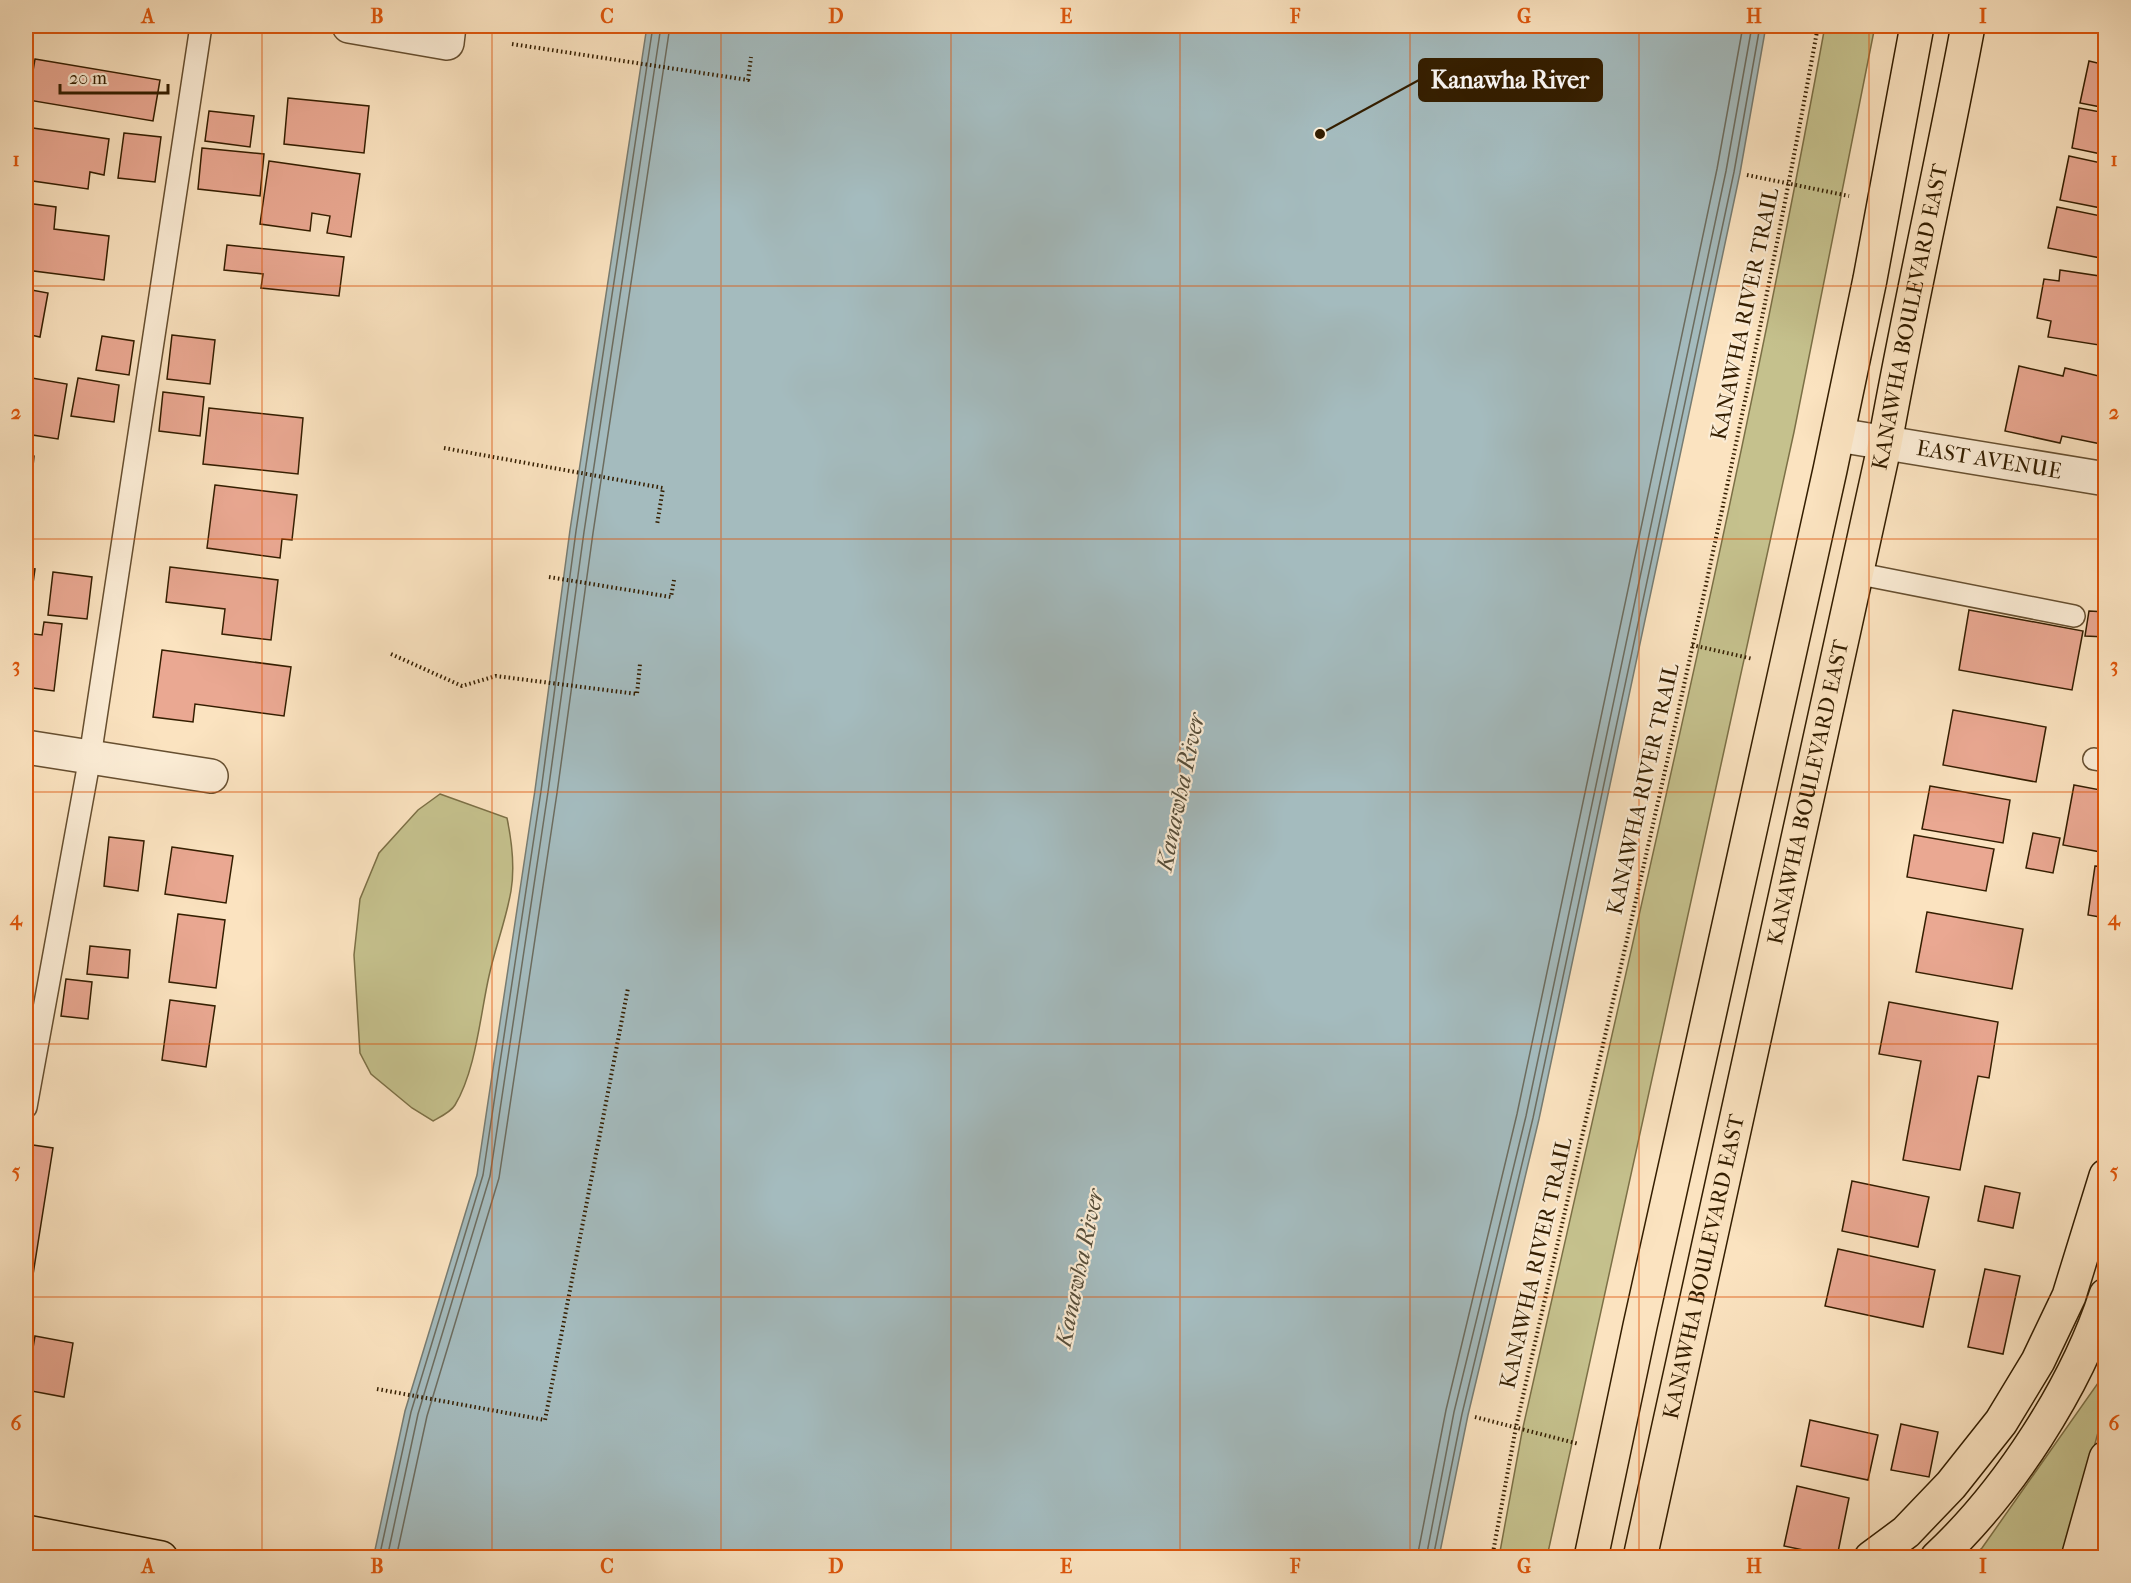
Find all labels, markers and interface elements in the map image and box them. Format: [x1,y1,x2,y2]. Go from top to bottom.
text: A [140,5,156,28]
text: B [370,5,384,28]
text: C [600,5,614,28]
text: D [828,5,844,28]
text: E [1060,5,1072,28]
text: F [1289,5,1301,28]
text: G [1517,5,1531,28]
text: H [1746,5,1762,28]
text: I [1979,5,1987,28]
scale bar [60,57,168,95]
callout: Kanawha River [1419,59,1602,101]
text: Kanawha River [1431,66,1590,94]
text: 20 m [69,68,107,89]
text: 1 [12,148,20,171]
text: 1 [2110,148,2118,171]
street label: KANAWHA BOULEVARD EAST [1866,161,1954,472]
street label: KANAWHA RIVER TRAIL [1706,185,1785,442]
text: 2 [11,401,21,424]
text: 2 [2109,401,2119,424]
street label: EAST AVENUE [1915,435,2063,484]
street label: KANAWHA BOULEVARD EAST [1762,636,1855,947]
text: 3 [12,654,20,677]
text: 3 [2110,654,2118,677]
street label: KANAWHA RIVER TRAIL [1601,660,1685,917]
water label: Kanawha River [1149,708,1211,875]
text: 4 [9,907,23,931]
text: 4 [2107,907,2121,931]
street label: KANAWHA BOULEVARD EAST [1658,1111,1750,1422]
street label: KANAWHA RIVER TRAIL [1494,1134,1578,1391]
text: 5 [12,1160,21,1183]
text: 5 [2110,1160,2119,1183]
water label: Kanawha River [1048,1184,1110,1351]
text: 6 [11,1412,23,1435]
text: 6 [2109,1412,2121,1435]
text: A [140,1555,156,1578]
text: B [370,1555,384,1578]
text: C [600,1555,614,1578]
text: D [828,1555,844,1578]
text: E [1060,1555,1072,1578]
text: F [1289,1555,1301,1578]
text: G [1517,1555,1531,1578]
text: H [1746,1555,1762,1578]
text: I [1979,1555,1987,1578]

